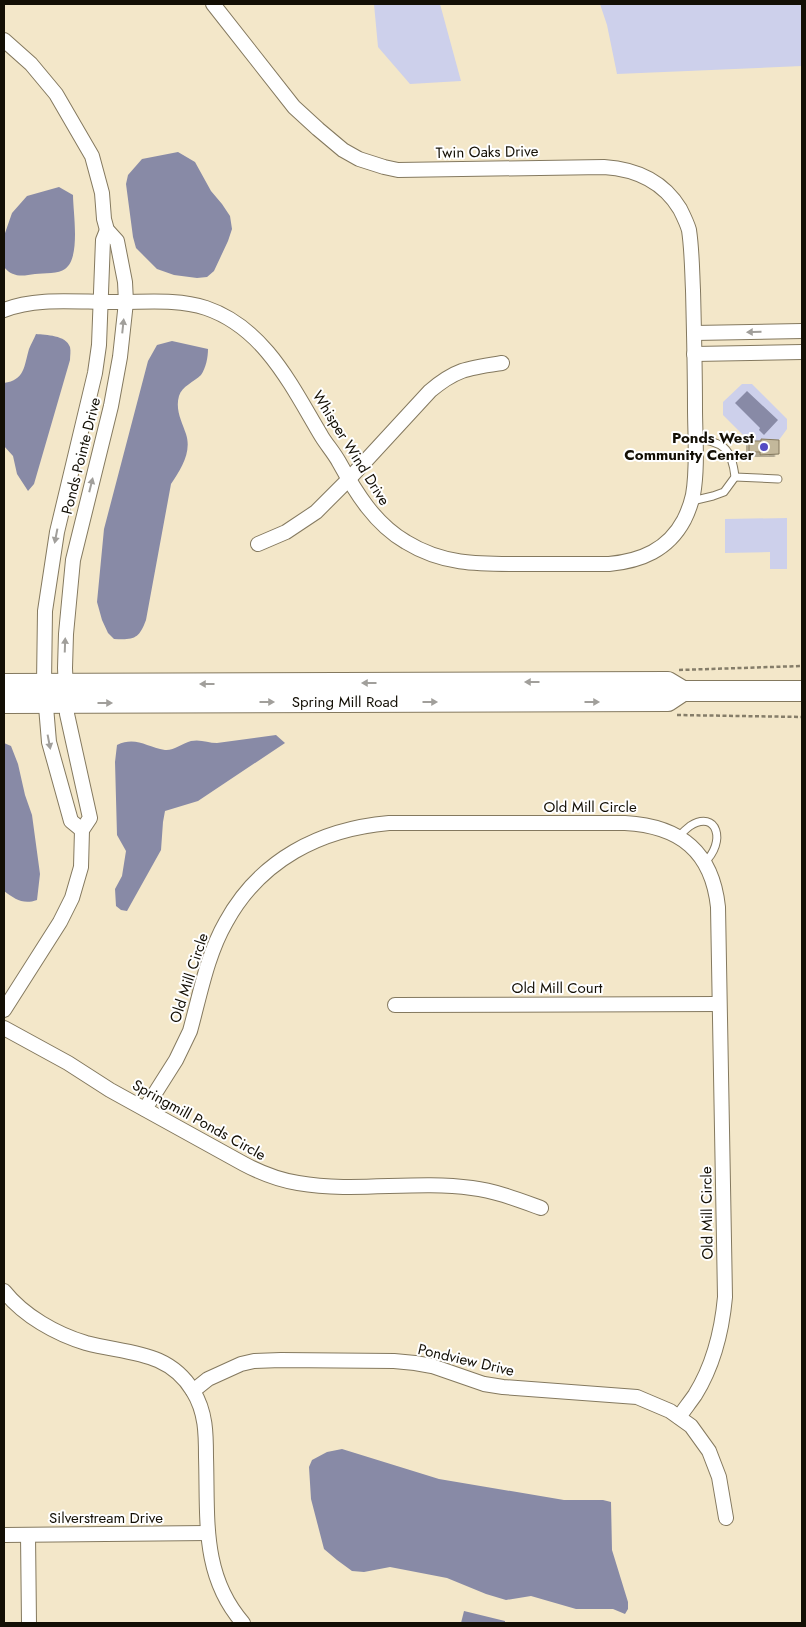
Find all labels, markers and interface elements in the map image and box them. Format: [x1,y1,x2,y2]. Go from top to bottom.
street label: Twin Oaks Drive [436,140,539,164]
one-way arrow [120,318,128,334]
one-way arrow [745,328,761,336]
street label: Whisper Wind Drive [307,386,395,510]
street label: Ponds Pointe Drive [56,395,106,517]
place label: Ponds West Community Center [624,427,755,466]
marker: Ponds West Community Center [758,441,770,453]
one-way arrow [87,478,95,493]
one-way arrow [52,528,60,543]
one-way arrow [62,637,70,653]
one-way arrow [523,678,539,686]
one-way arrow [361,679,377,687]
one-way arrow [198,680,214,688]
street label: Spring Mill Road [292,691,398,713]
one-way arrow [260,698,276,706]
one-way arrow [422,698,438,706]
one-way arrow [585,698,601,706]
one-way arrow [97,699,113,707]
one-way arrow [46,735,54,751]
street label: Old Mill Circle [543,796,637,818]
street label: Old Mill Circle [164,930,214,1026]
street label: Old Mill Court [512,977,603,999]
street label: Springmill Ponds Circle [128,1074,270,1166]
street label: Old Mill Circle [695,1166,719,1260]
street label: Pondview Drive [416,1338,517,1382]
street label: Silverstream Drive [49,1507,163,1529]

